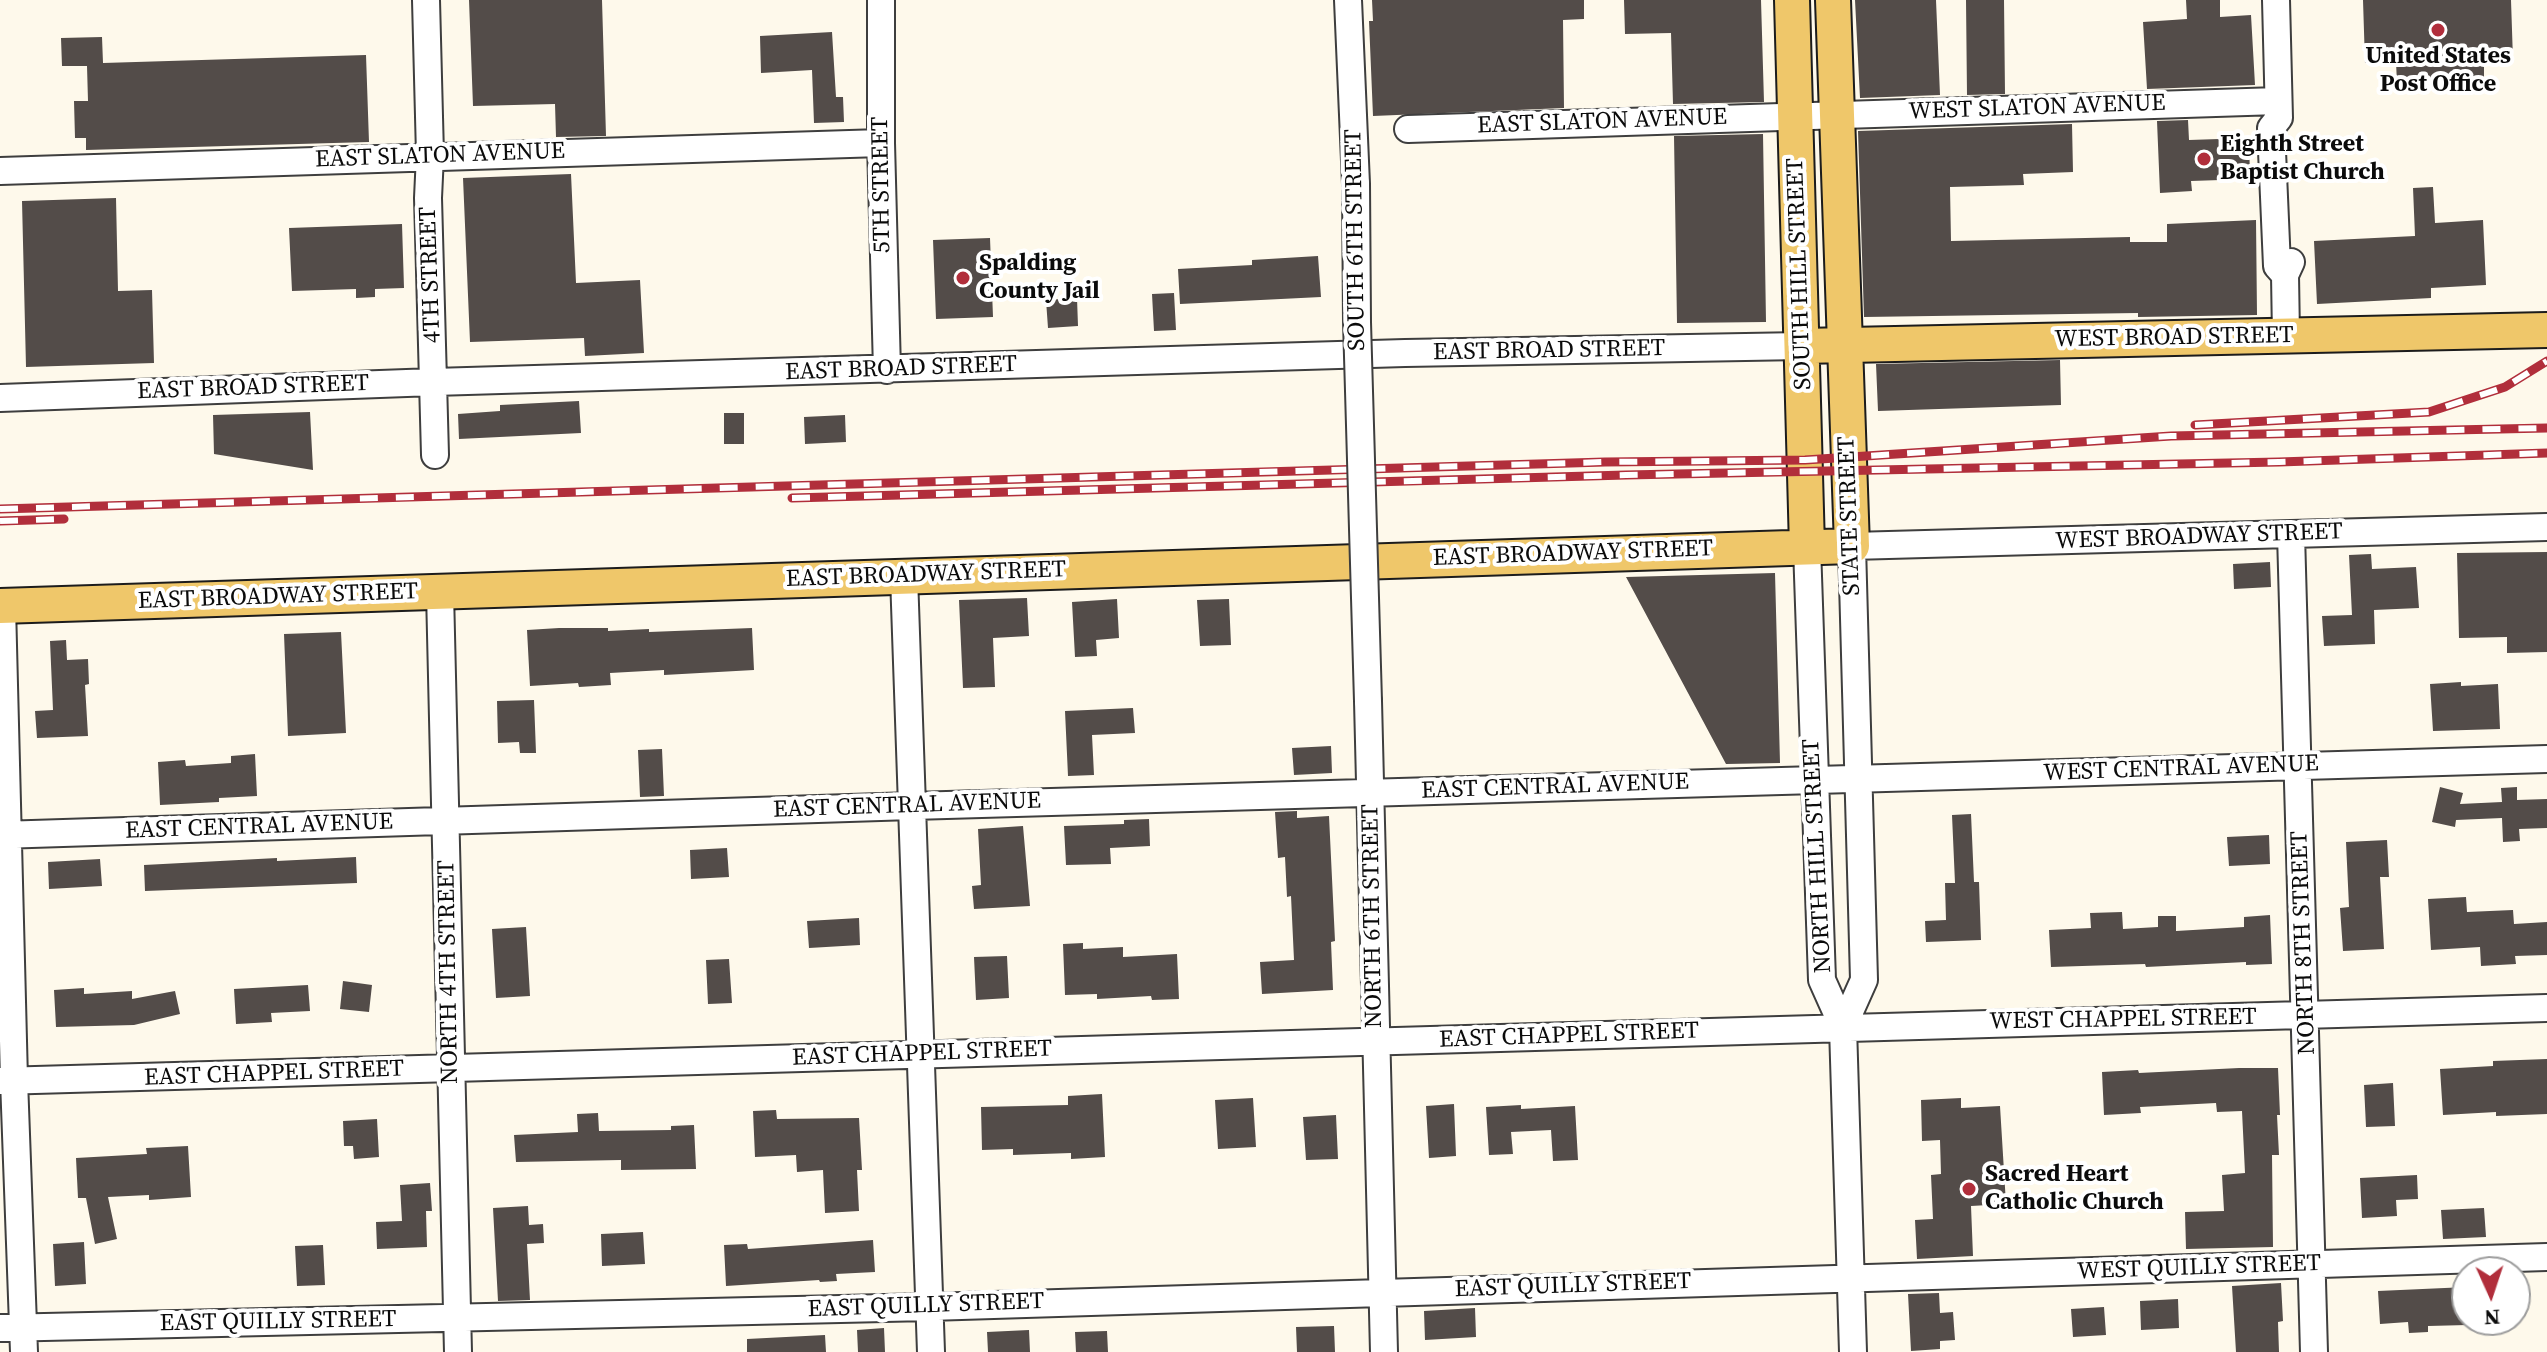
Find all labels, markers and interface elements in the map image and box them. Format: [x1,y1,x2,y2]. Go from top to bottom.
marker: United States Post Office [2429,21,2447,39]
place label: United States Post Office [2365,43,2511,99]
street label: WEST SLATON AVENUE [1908,89,2166,127]
street label: EAST SLATON AVENUE [1477,103,1727,141]
street label: 5TH STREET [866,116,898,254]
street label: SOUTH 6TH STREET [1340,129,1372,351]
place label: Eighth Street Baptist Church [2220,131,2385,187]
street label: EAST SLATON AVENUE [315,137,565,175]
marker: Eighth Street Baptist Church [2195,150,2213,168]
street label: SOUTH HILL STREET [1782,157,1818,391]
street label: 4TH STREET [414,206,448,344]
place label: Spalding County Jail [979,250,1100,306]
marker: Spalding County Jail [954,269,972,287]
street label: WEST BROAD STREET [2054,322,2294,354]
street label: EAST BROAD STREET [1433,335,1665,367]
street label: EAST BROAD STREET [784,351,1018,387]
street label: EAST BROAD STREET [136,370,370,406]
street label: STATE STREET [1833,436,1867,596]
street label: WEST BROADWAY STREET [2055,518,2343,556]
street label: EAST BROADWAY STREET [1432,535,1714,573]
street label: EAST BROADWAY STREET [785,556,1067,594]
street label: EAST BROADWAY STREET [137,578,419,616]
street label: NORTH HILL STREET [1797,738,1839,974]
street label: WEST CENTRAL AVENUE [2043,750,2319,788]
street label: EAST CENTRAL AVENUE [1420,768,1690,806]
street label: EAST CENTRAL AVENUE [772,787,1042,825]
street label: NORTH 6TH STREET [1357,804,1389,1028]
street label: EAST CENTRAL AVENUE [124,808,394,846]
street label: NORTH 8TH STREET [2286,831,2322,1055]
street label: NORTH 4TH STREET [433,860,465,1084]
street label: WEST CHAPPEL STREET [1989,1003,2257,1037]
street label: EAST CHAPPEL STREET [1439,1017,1699,1055]
street label: EAST CHAPPEL STREET [792,1035,1052,1073]
street label: EAST CHAPPEL STREET [144,1055,404,1093]
place label: Sacred Heart Catholic Church [1985,1161,2164,1217]
marker: Sacred Heart Catholic Church [1960,1180,1978,1198]
street label: WEST QUILLY STREET [2077,1249,2321,1287]
north arrow [2451,1256,2531,1336]
street label: EAST QUILLY STREET [1454,1267,1692,1305]
street label: EAST QUILLY STREET [807,1287,1045,1325]
text: N [2483,1303,2501,1333]
street label: EAST QUILLY STREET [159,1306,397,1338]

